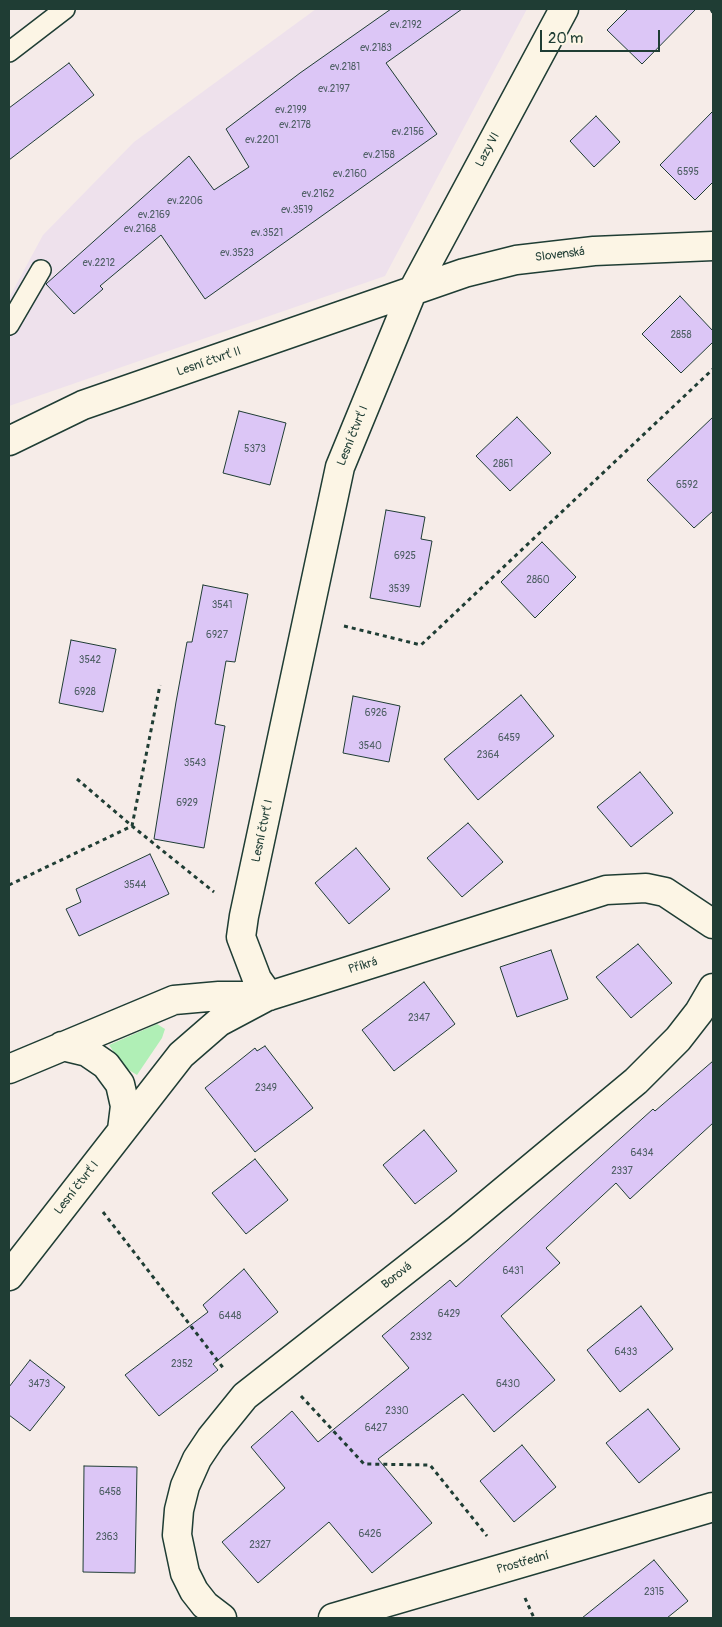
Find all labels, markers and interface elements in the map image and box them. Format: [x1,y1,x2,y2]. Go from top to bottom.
house number: ev.2192 [390,19,422,31]
scale bar [542,20,662,52]
text: 20 m [548,29,583,48]
house number: ev.2183 [360,42,392,54]
house number: ev.2181 [330,61,360,73]
house number: ev.2197 [318,83,350,95]
house number: ev.2199 [275,104,307,116]
house number: ev.2178 [279,119,311,131]
house number: ev.2156 [392,126,424,138]
street label: Lazy VI [473,130,503,170]
house number: ev.2201 [245,134,279,146]
house number: ev.2158 [363,149,395,161]
house number: 6595 [677,166,699,178]
house number: ev.2160 [333,168,367,180]
house number: ev.2162 [302,188,334,200]
house number: ev.2206 [167,195,203,207]
house number: ev.3519 [281,204,313,216]
house number: ev.2169 [138,209,170,221]
house number: ev.2168 [124,223,156,235]
house number: ev.3521 [251,227,283,239]
street label: Slovenská [534,245,586,265]
house number: ev.3523 [220,247,254,259]
house number: ev.2212 [83,257,115,269]
house number: 2858 [670,329,692,341]
street label: Lesní čtvrť II [175,344,243,380]
street label: Lesní čtvrť I [334,404,372,468]
house number: 5373 [244,443,266,455]
house number: 2861 [493,458,513,470]
house number: 6592 [676,479,698,491]
house number: 6925 [394,550,416,562]
house number: 2860 [526,574,550,586]
house number: 3539 [388,583,410,595]
house number: 3541 [212,599,232,611]
house number: 6927 [206,629,228,641]
house number: 3542 [79,654,101,666]
house number: 6928 [74,686,96,698]
house number: 6926 [365,707,387,719]
house number: 6459 [498,732,520,744]
house number: 3540 [358,740,382,752]
house number: 2364 [477,749,499,761]
house number: 3543 [184,757,206,769]
house number: 6929 [176,797,198,809]
street label: Lesní čtvrť I [249,798,277,864]
house number: 3544 [124,879,146,891]
street label: Příkrá [347,955,379,977]
house number: 2347 [408,1012,430,1024]
house number: 2349 [255,1082,277,1094]
house number: 6434 [631,1147,653,1159]
street label: Lesní čtvrť I [52,1159,102,1217]
house number: 2337 [611,1165,633,1177]
street label: Borová [379,1260,415,1292]
house number: 6431 [502,1265,524,1277]
house number: 6429 [438,1308,460,1320]
house number: 6448 [219,1310,241,1322]
house number: 2332 [410,1331,432,1343]
house number: 6433 [615,1346,637,1358]
house number: 2352 [171,1358,193,1370]
house number: 3473 [28,1378,50,1390]
house number: 6430 [496,1378,520,1390]
house number: 2330 [385,1405,409,1417]
house number: 6427 [365,1422,387,1434]
house number: 6458 [99,1486,121,1498]
house number: 6426 [358,1528,382,1540]
house number: 2363 [96,1531,118,1543]
house number: 2327 [249,1539,271,1551]
street label: Prostřední [495,1549,551,1577]
house number: 2315 [644,1586,664,1598]

